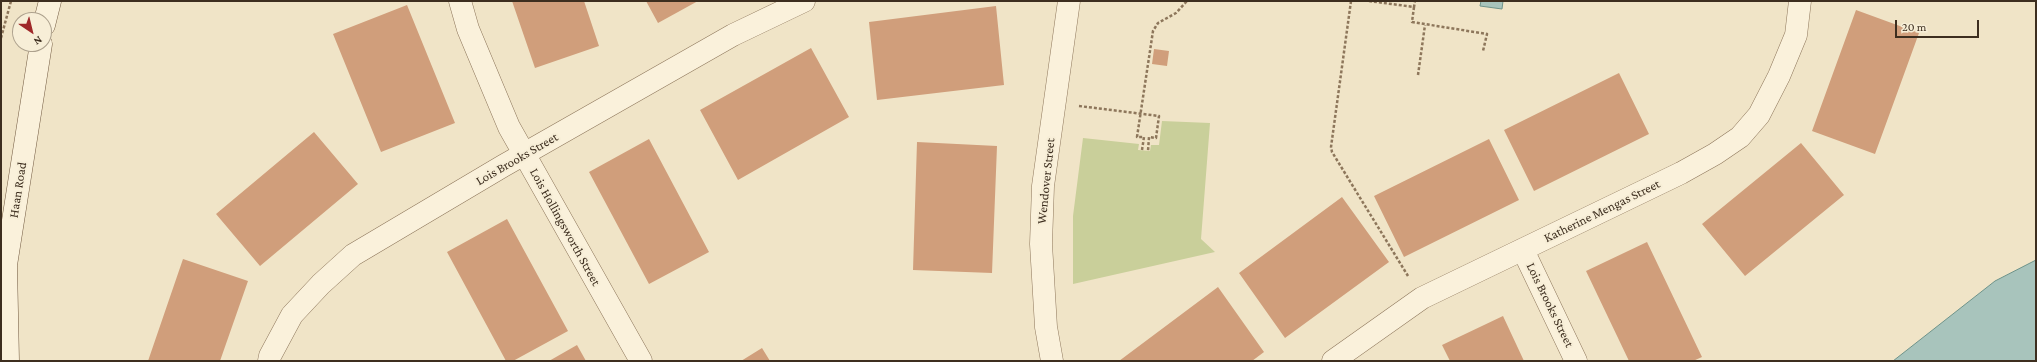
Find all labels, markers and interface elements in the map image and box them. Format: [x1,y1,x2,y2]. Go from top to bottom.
north arrow [12,12,52,52]
scale bar [1897,12,1981,38]
text: 20 m [1902,20,1926,34]
text: N [32,34,45,48]
street label: Lois Brooks Street [473,129,561,189]
street label: Wendover Street [1034,137,1058,225]
street label: Haan Road [6,161,30,219]
street label: Lois Hollingsworth Street [526,165,604,289]
street label: Katherine Mengas Street [1541,176,1663,246]
street label: Lois Brooks Street [1523,260,1577,350]

